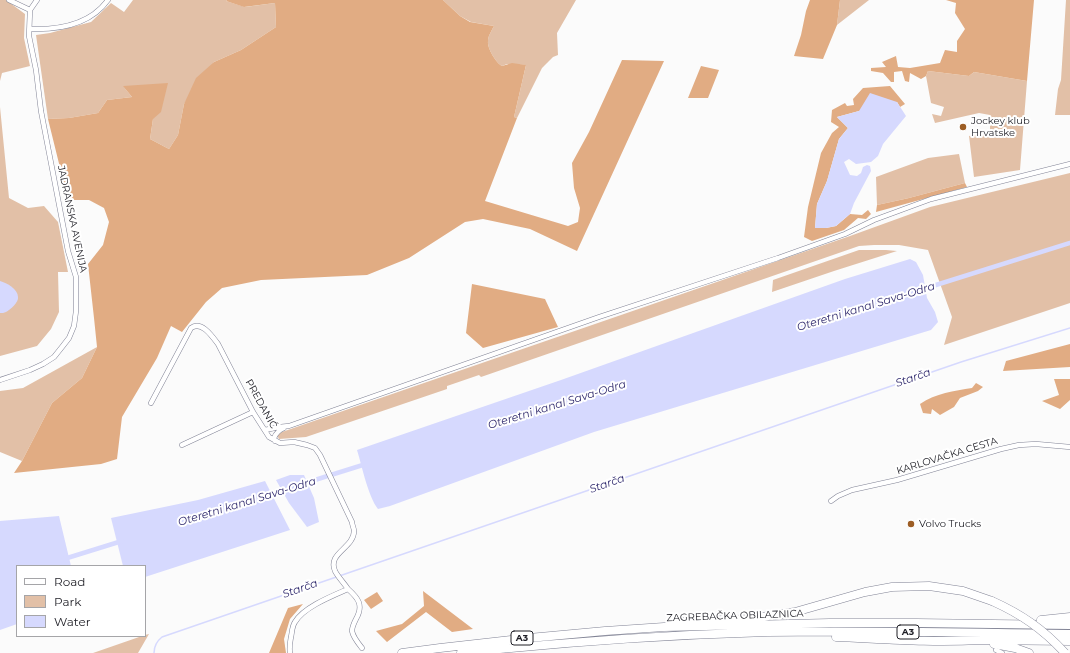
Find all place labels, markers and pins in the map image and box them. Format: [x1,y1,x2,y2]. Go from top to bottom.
place label: Jockey klub Hrvatske [971,115,1030,138]
marker: Jockey klub Hrvatske [958,122,968,132]
place label: Volvo Trucks [919,518,981,530]
marker: Volvo Trucks [906,519,916,529]

